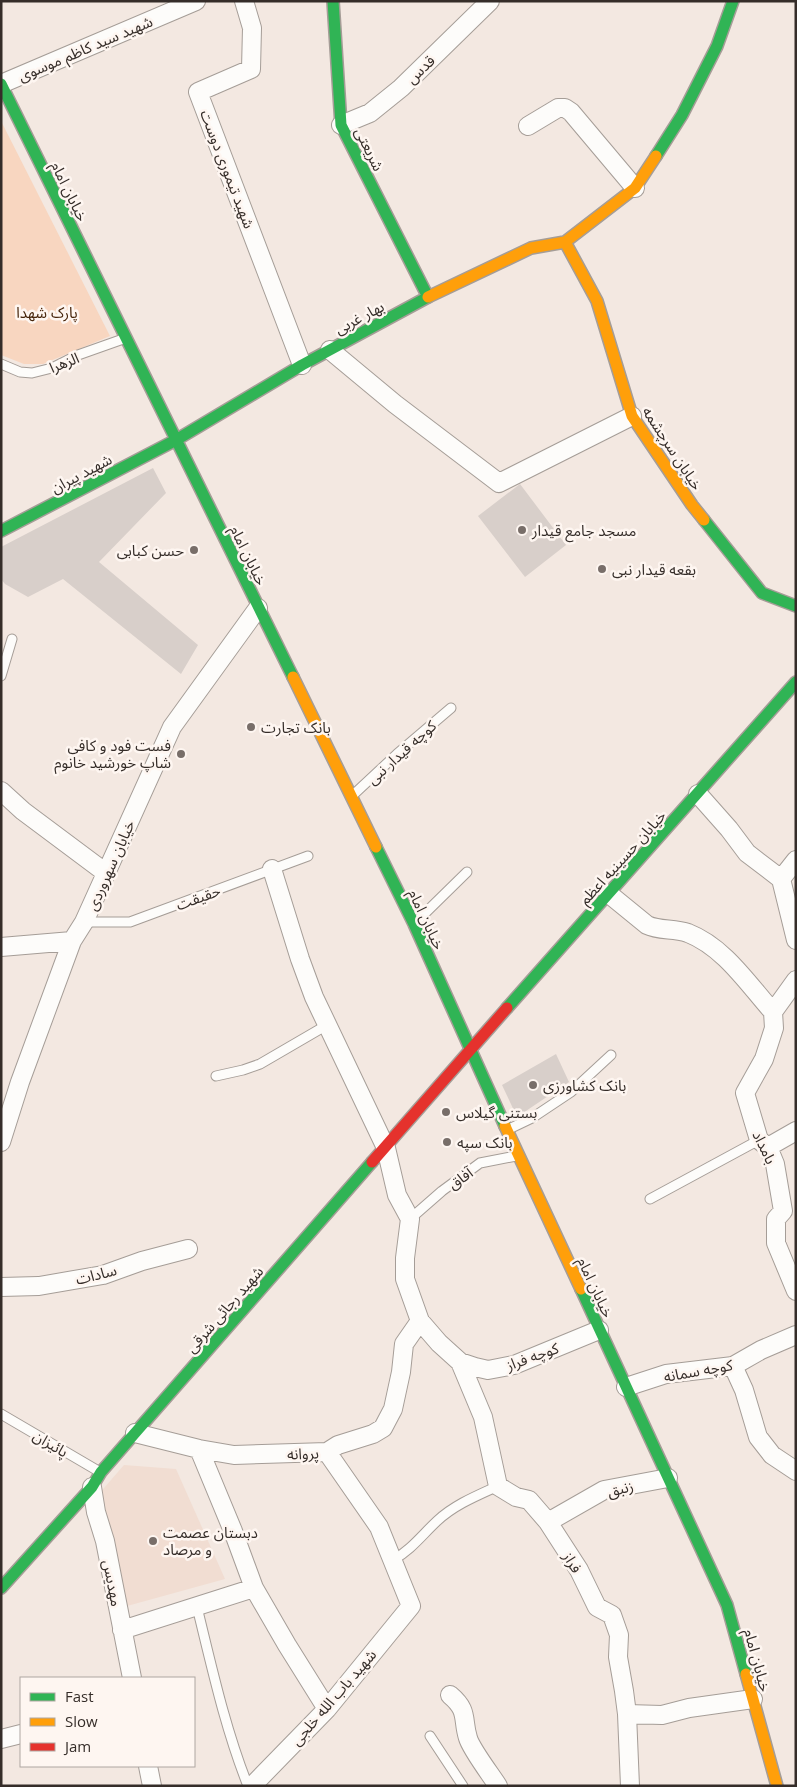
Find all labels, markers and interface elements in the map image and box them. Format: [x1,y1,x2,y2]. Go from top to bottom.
street label: شهید سید کاظم موسوی [15,11,156,87]
street label: قدس [401,50,439,88]
street label: شهید تیموری دوست [196,107,260,231]
street label: شریعتی [351,124,389,174]
street label: خیابان امام [45,158,93,225]
street label: بهار غربی [331,296,387,338]
park label: پارک شهدا [16,302,78,323]
street label: الزهرا [46,347,82,377]
street label: خیابان سرچشمه [638,402,708,494]
street label: شهید پیران [47,448,116,498]
place label: مسجد جامع قیدار [531,520,636,543]
street label: خیابان امام [224,522,272,589]
marker: مسجد جامع قیدار [516,524,528,536]
place label: حسن کبابی [117,540,184,560]
marker: حسن کبابی [188,544,200,556]
place label: بقعه قیدار نبی [612,559,696,579]
marker: بقعه قیدار نبی [596,563,608,575]
street label: کوچه قیدار نبی [362,715,441,789]
place label: بانک تجارت [261,717,331,737]
marker: بانک تجارت [245,721,257,733]
place label: فست فود و کافی شاپ خورشید خانوم [54,735,171,774]
marker: فست فود و کافی شاپ خورشید خانوم [175,748,187,760]
street label: خیابان حسینیه اعظم [574,805,671,910]
street label: خیابان سهروردی [81,816,139,913]
street label: حقیقت [173,880,223,914]
street label: خیابان امام [403,886,450,953]
place label: بانک کشاورزی [543,1075,626,1095]
marker: بانک کشاورزی [527,1079,539,1091]
place label: بستنی گیلاس [456,1102,537,1122]
marker: بستنی گیلاس [440,1106,452,1118]
street label: بامداد [748,1127,782,1167]
place label: بانک سپه [457,1132,513,1153]
marker: بانک سپه [441,1136,453,1148]
street label: آفاق [444,1162,477,1194]
street label: خیابان امام [572,1254,619,1321]
street label: سادات [73,1259,119,1289]
street label: شهید رجائی شرقی [181,1261,267,1357]
street label: کوچه فراز [502,1337,562,1376]
street label: کوچه سمانه [662,1354,735,1387]
street label: پائیزان [29,1425,72,1462]
street label: پروانه [287,1442,319,1465]
street label: زنبق [605,1475,635,1502]
place label: دبستان عصمت و مرصاد [163,1522,258,1559]
marker: دبستان عصمت و مرصاد [147,1535,159,1547]
street label: فراز [558,1547,587,1577]
street label: مهدیس [99,1558,127,1608]
street label: خیابان امام [738,1626,776,1694]
street label: شهید باب الله خلجی [286,1645,380,1749]
legend [20,1677,195,1767]
text: Fast [65,1686,94,1706]
text: Slow [65,1711,98,1731]
text: Jam [63,1736,91,1756]

